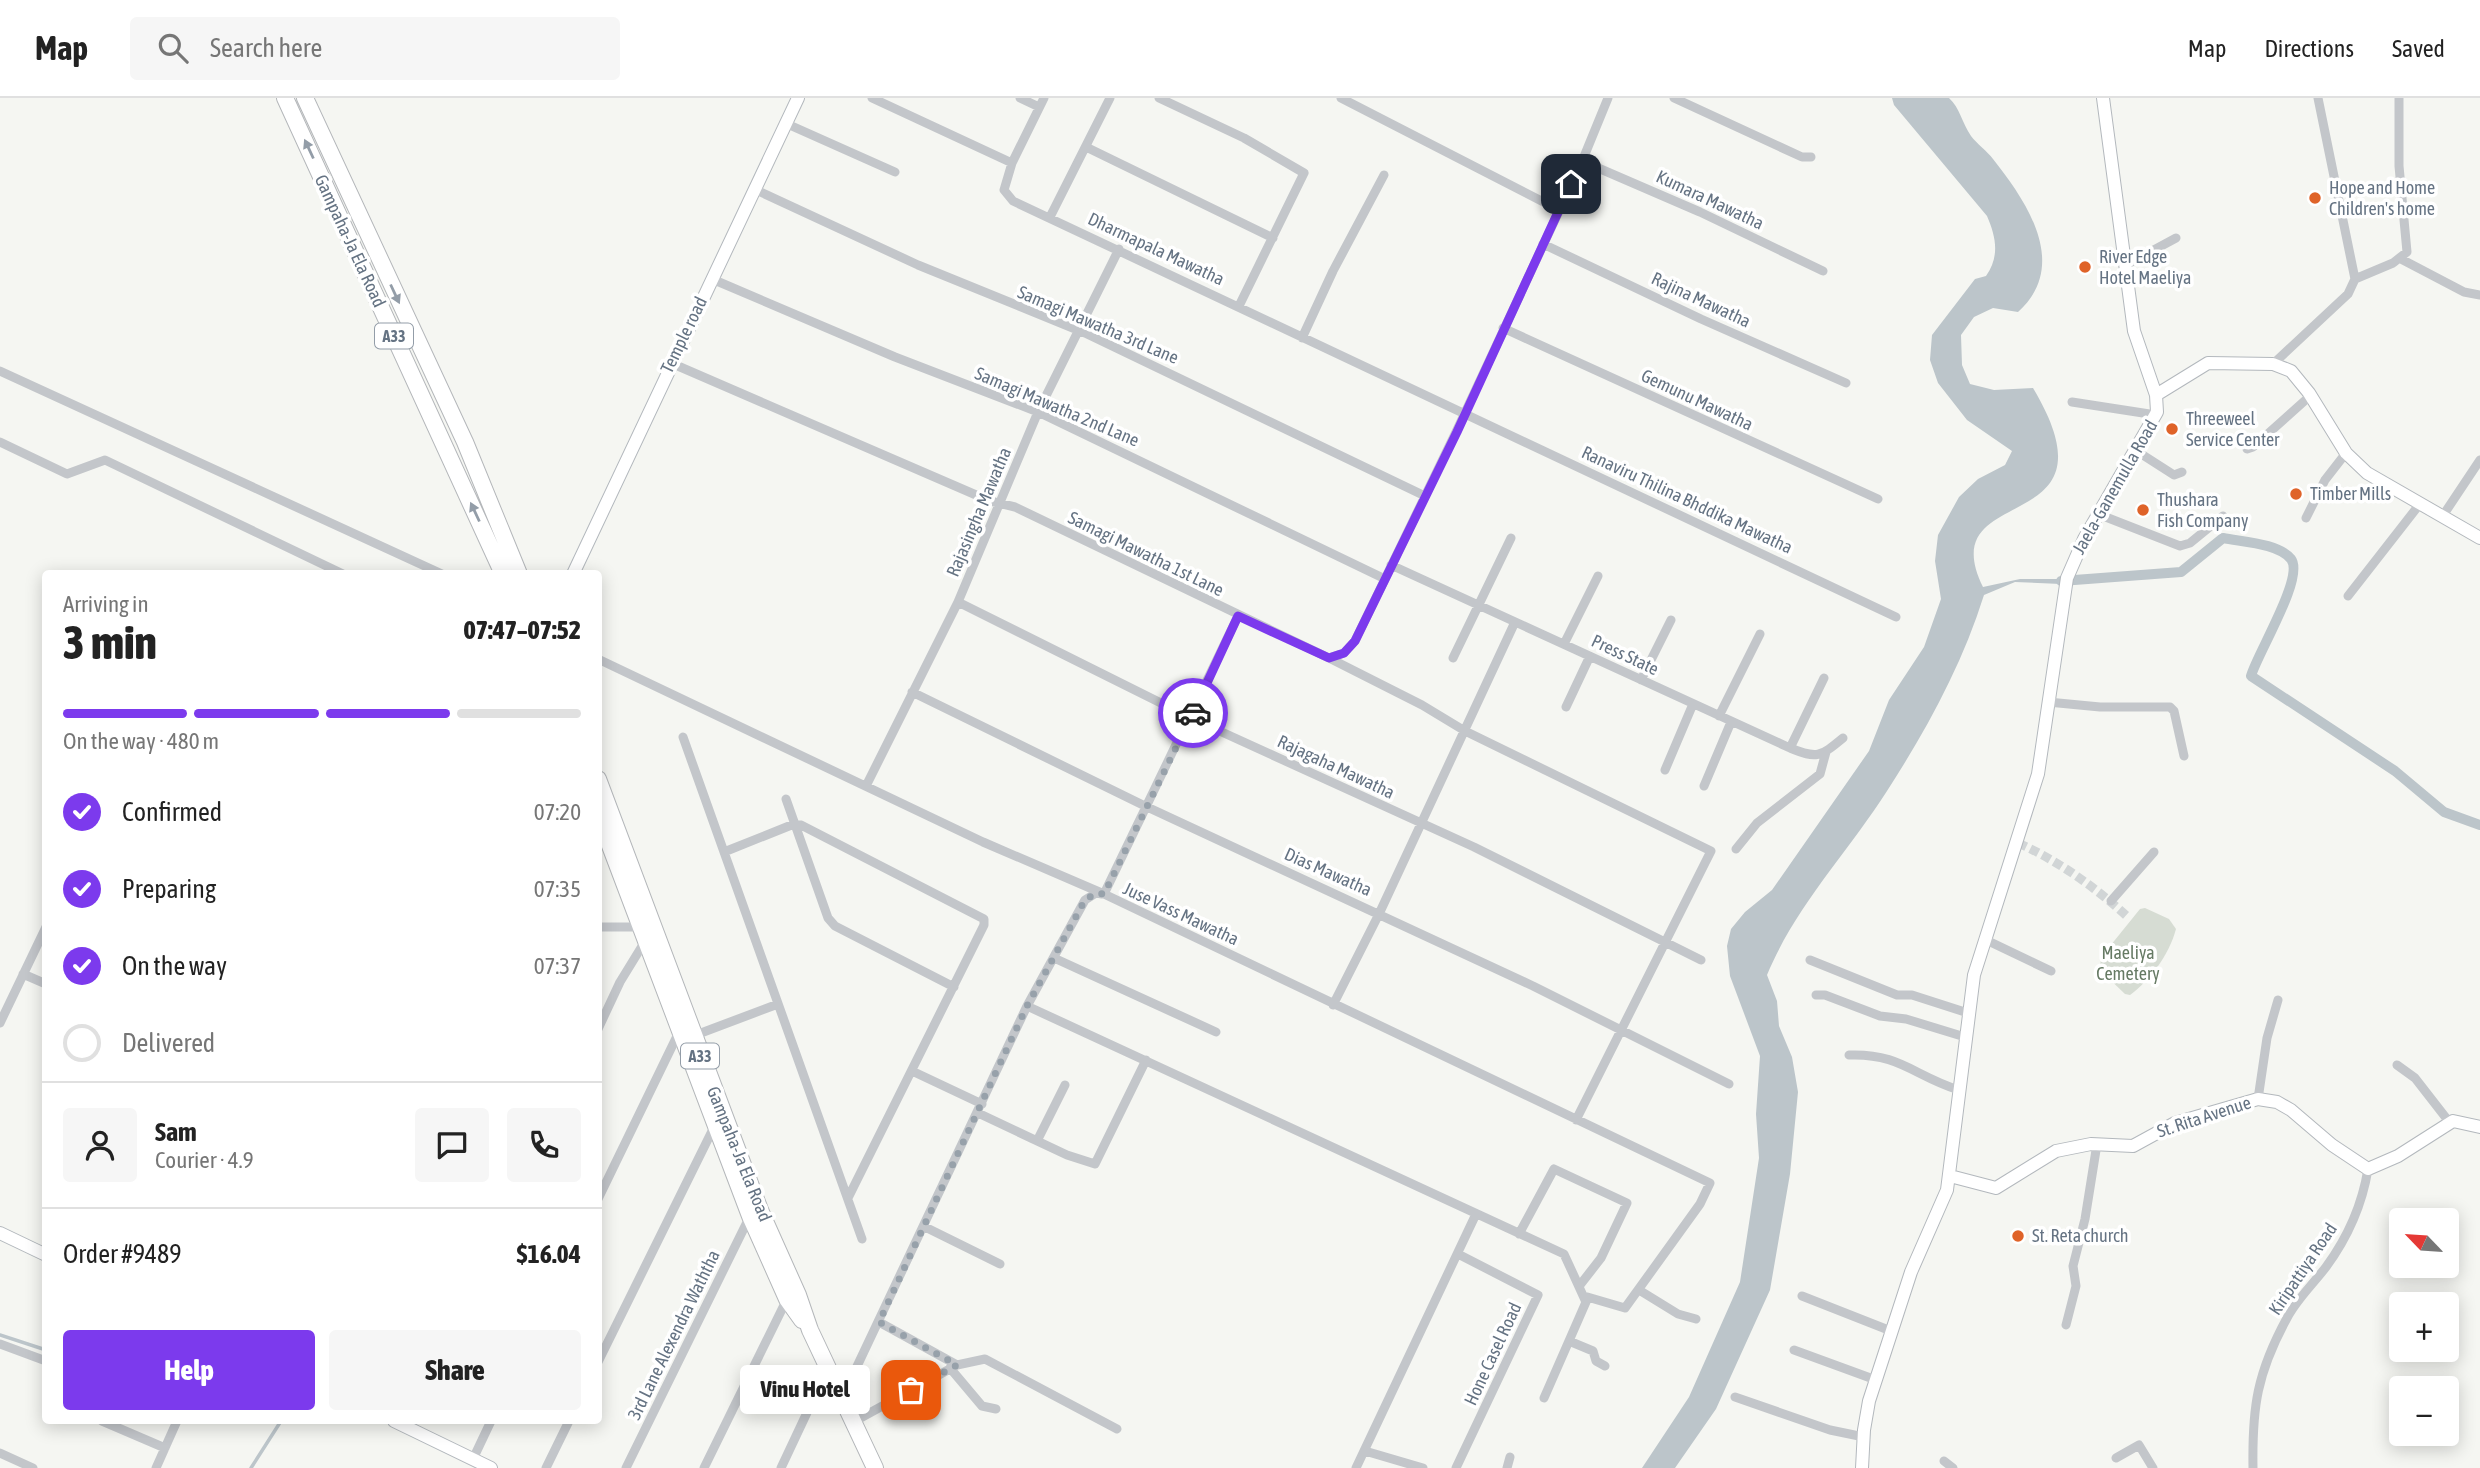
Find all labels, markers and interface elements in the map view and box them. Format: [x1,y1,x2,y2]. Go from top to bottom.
search box [130,17,620,80]
text: Map [35,29,88,67]
icon: search [154,29,192,67]
text: Search here [210,33,322,63]
text: Map [2188,35,2226,62]
text: Directions [2264,35,2354,62]
text: Saved [2392,35,2445,62]
one-way arrow [303,139,315,159]
pin [1541,154,1601,214]
icon: home [1552,165,1590,203]
street label: Kumara Mawatha [1653,165,1767,234]
street label: Gampaha-Ja Ela Road [311,171,390,310]
place label: Hope and Home Children's home [2329,177,2435,219]
marker: Hope and Home Children's home [2307,190,2323,206]
street label: Dharmapala Mawatha [1085,208,1228,289]
place label: River Edge Hotel Maeliya [2099,246,2191,288]
marker: River Edge Hotel Maeliya [2077,259,2093,275]
street label: Rajina Mawatha [1648,267,1754,332]
street label: Samagi Mawatha 3rd Lane [1015,281,1182,368]
one-way arrow [390,283,401,304]
street label: Temple road [656,293,711,376]
road number: A33 [375,324,413,348]
street label: Samagi Mawatha 2nd Lane [972,362,1142,451]
street label: Gemunu Mawatha [1638,364,1756,435]
place label: Threeweel Service Center [2186,408,2280,450]
street label: Jaela-Ganemulla Road [2068,416,2161,557]
marker: Threeweel Service Center [2164,421,2180,437]
street label: Ranaviru Thilina Bhddika Mawatha [1578,441,1796,558]
street label: Rajasingha Mawatha [942,444,1015,579]
place label: Timber Mills [2310,483,2391,504]
marker: Timber Mills [2288,486,2304,502]
place label: Thushara Fish Company [2157,489,2249,531]
one-way arrow [469,502,481,522]
marker: Thushara Fish Company [2135,502,2151,518]
street label: Samagi Mawatha 1st Lane [1065,507,1227,600]
text: Arriving in [63,591,149,617]
text: 07:47–07:52 [464,615,581,645]
text: 3 min [63,616,157,669]
street label: Press State [1588,630,1662,679]
courier [1158,678,1228,748]
icon: car [1174,694,1212,732]
text: On the way · 480 m [63,728,219,754]
street label: Rajagaha Mawatha [1274,730,1398,803]
icon: check [63,793,101,831]
text: Confirmed [122,797,222,827]
text: 07:20 [534,799,581,825]
street label: Dias Mawatha [1281,843,1375,900]
icon: check [63,870,101,908]
text: Preparing [122,874,216,904]
text: 07:35 [534,876,581,902]
street label: Juse Vass Mawatha [1120,878,1242,949]
park label: Maeliya Cemetery [2096,942,2160,984]
icon: check [63,947,101,985]
text: On the way [122,951,227,981]
text: 07:37 [534,953,581,979]
text: Delivered [122,1028,215,1058]
road number: A33 [681,1044,719,1068]
street label: Gampaha-Ja Ela Road [703,1083,776,1224]
street label: St. Rita Avenue [2154,1091,2253,1142]
button: person [63,1108,137,1182]
button: chat [415,1108,489,1182]
button: phone [507,1108,581,1182]
text: Sam [155,1117,197,1147]
text: Courier · 4.9 [155,1147,254,1173]
north arrow [2389,1208,2459,1278]
map controls [2389,1208,2459,1446]
street label: Kiripattiya Road [2264,1219,2341,1319]
place label: St. Reta church [2032,1225,2128,1246]
marker: St. Reta church [2010,1228,2026,1244]
text: Order #9489 [63,1239,182,1269]
text: $16.04 [517,1239,581,1269]
street label: 3rd Lane Alexendra Waththa [623,1246,724,1423]
button: + [2389,1292,2459,1362]
street label: Hone Casel Road [1460,1299,1525,1408]
button: Help [63,1330,315,1410]
button: Share [329,1330,581,1410]
pin [881,1360,941,1420]
callout: Vinu Hotel [740,1366,869,1414]
icon: bag [892,1371,930,1409]
text: Vinu Hotel [760,1376,850,1402]
button: − [2389,1376,2459,1446]

